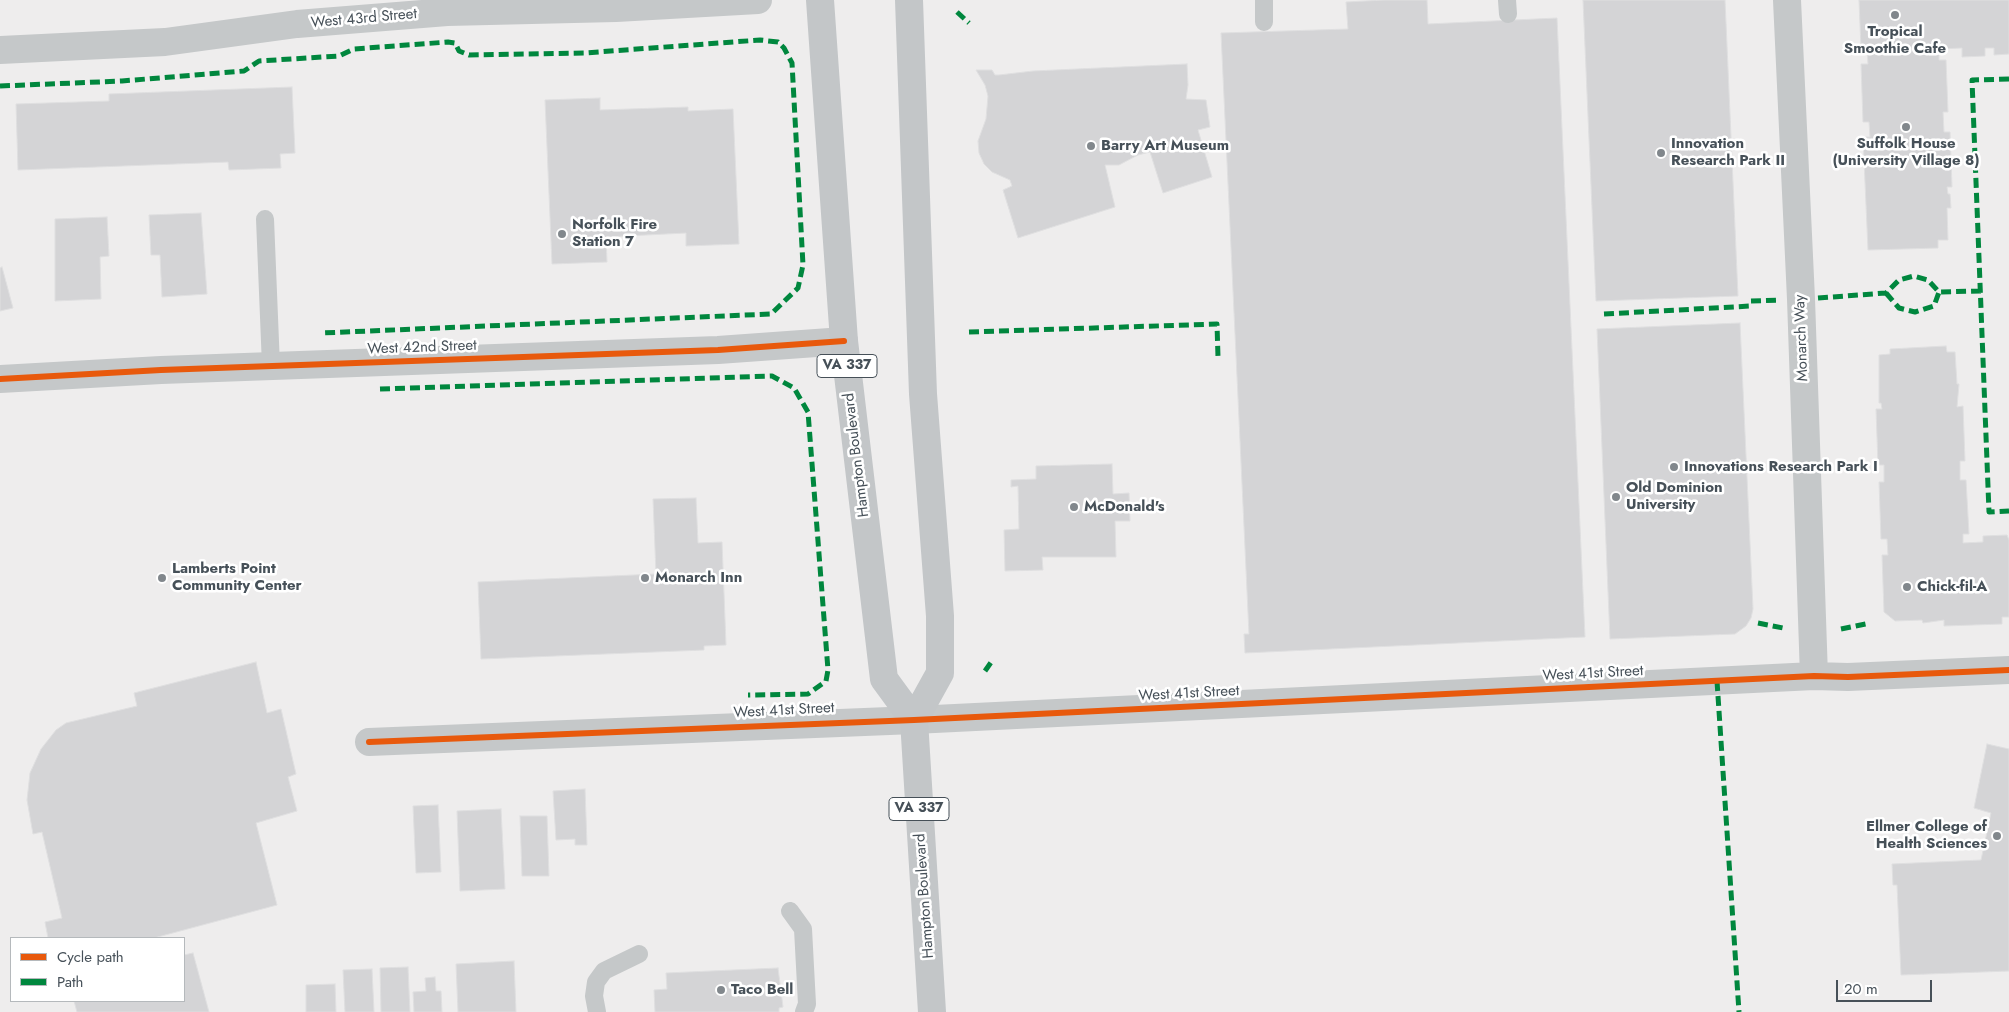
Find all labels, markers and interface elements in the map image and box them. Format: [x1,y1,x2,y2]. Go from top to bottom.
street label: West 43rd Street [310,5,418,33]
marker: Tropical Smoothie Cafe [1889,9,1901,21]
place label: Tropical Smoothie Cafe [1844,23,1946,58]
marker: Suffolk House (University Village 8) [1900,121,1912,133]
place label: Innovation Research Park II [1671,135,1785,170]
place label: Suffolk House (University Village 8) [1832,135,1980,170]
place label: Barry Art Museum [1101,137,1229,155]
marker: Barry Art Museum [1085,140,1097,152]
marker: Innovation Research Park II [1655,147,1667,159]
place label: Norfolk Fire Station 7 [572,216,657,251]
marker: Norfolk Fire Station 7 [556,228,568,240]
street label: Monarch Way [1791,294,1813,382]
street label: West 42nd Street [367,337,477,359]
road number: VA 337 [817,354,877,378]
street label: Hampton Boulevard [840,392,874,518]
place label: Innovations Research Park I [1684,458,1878,476]
marker: Innovations Research Park I [1668,461,1680,473]
place label: Old Dominion University [1626,479,1723,514]
marker: Old Dominion University [1610,491,1622,503]
place label: McDonald's [1084,498,1165,516]
marker: McDonald's [1068,501,1080,513]
place label: Lamberts Point Community Center [172,560,302,595]
place label: Monarch Inn [655,569,742,587]
marker: Lamberts Point Community Center [156,572,168,584]
marker: Monarch Inn [639,572,651,584]
place label: Chick-fil-A [1917,578,1987,596]
marker: Chick-fil-A [1901,581,1913,593]
street label: West 41st Street [1542,662,1644,686]
street label: West 41st Street [1138,682,1240,706]
street label: West 41st Street [733,699,835,723]
road number: VA 337 [889,798,949,821]
place label: Ellmer College of Health Sciences [1866,818,1987,853]
marker: Ellmer College of Health Sciences [1991,830,2003,842]
street label: Hampton Boulevard [912,833,938,959]
legend [10,937,185,1002]
text: Cycle path [57,946,124,968]
scale bar [1839,970,1935,1002]
text: Path [57,971,83,993]
text: 20 m [1844,978,1878,1000]
place label: Taco Bell [731,981,793,999]
marker: Taco Bell [715,984,727,996]

